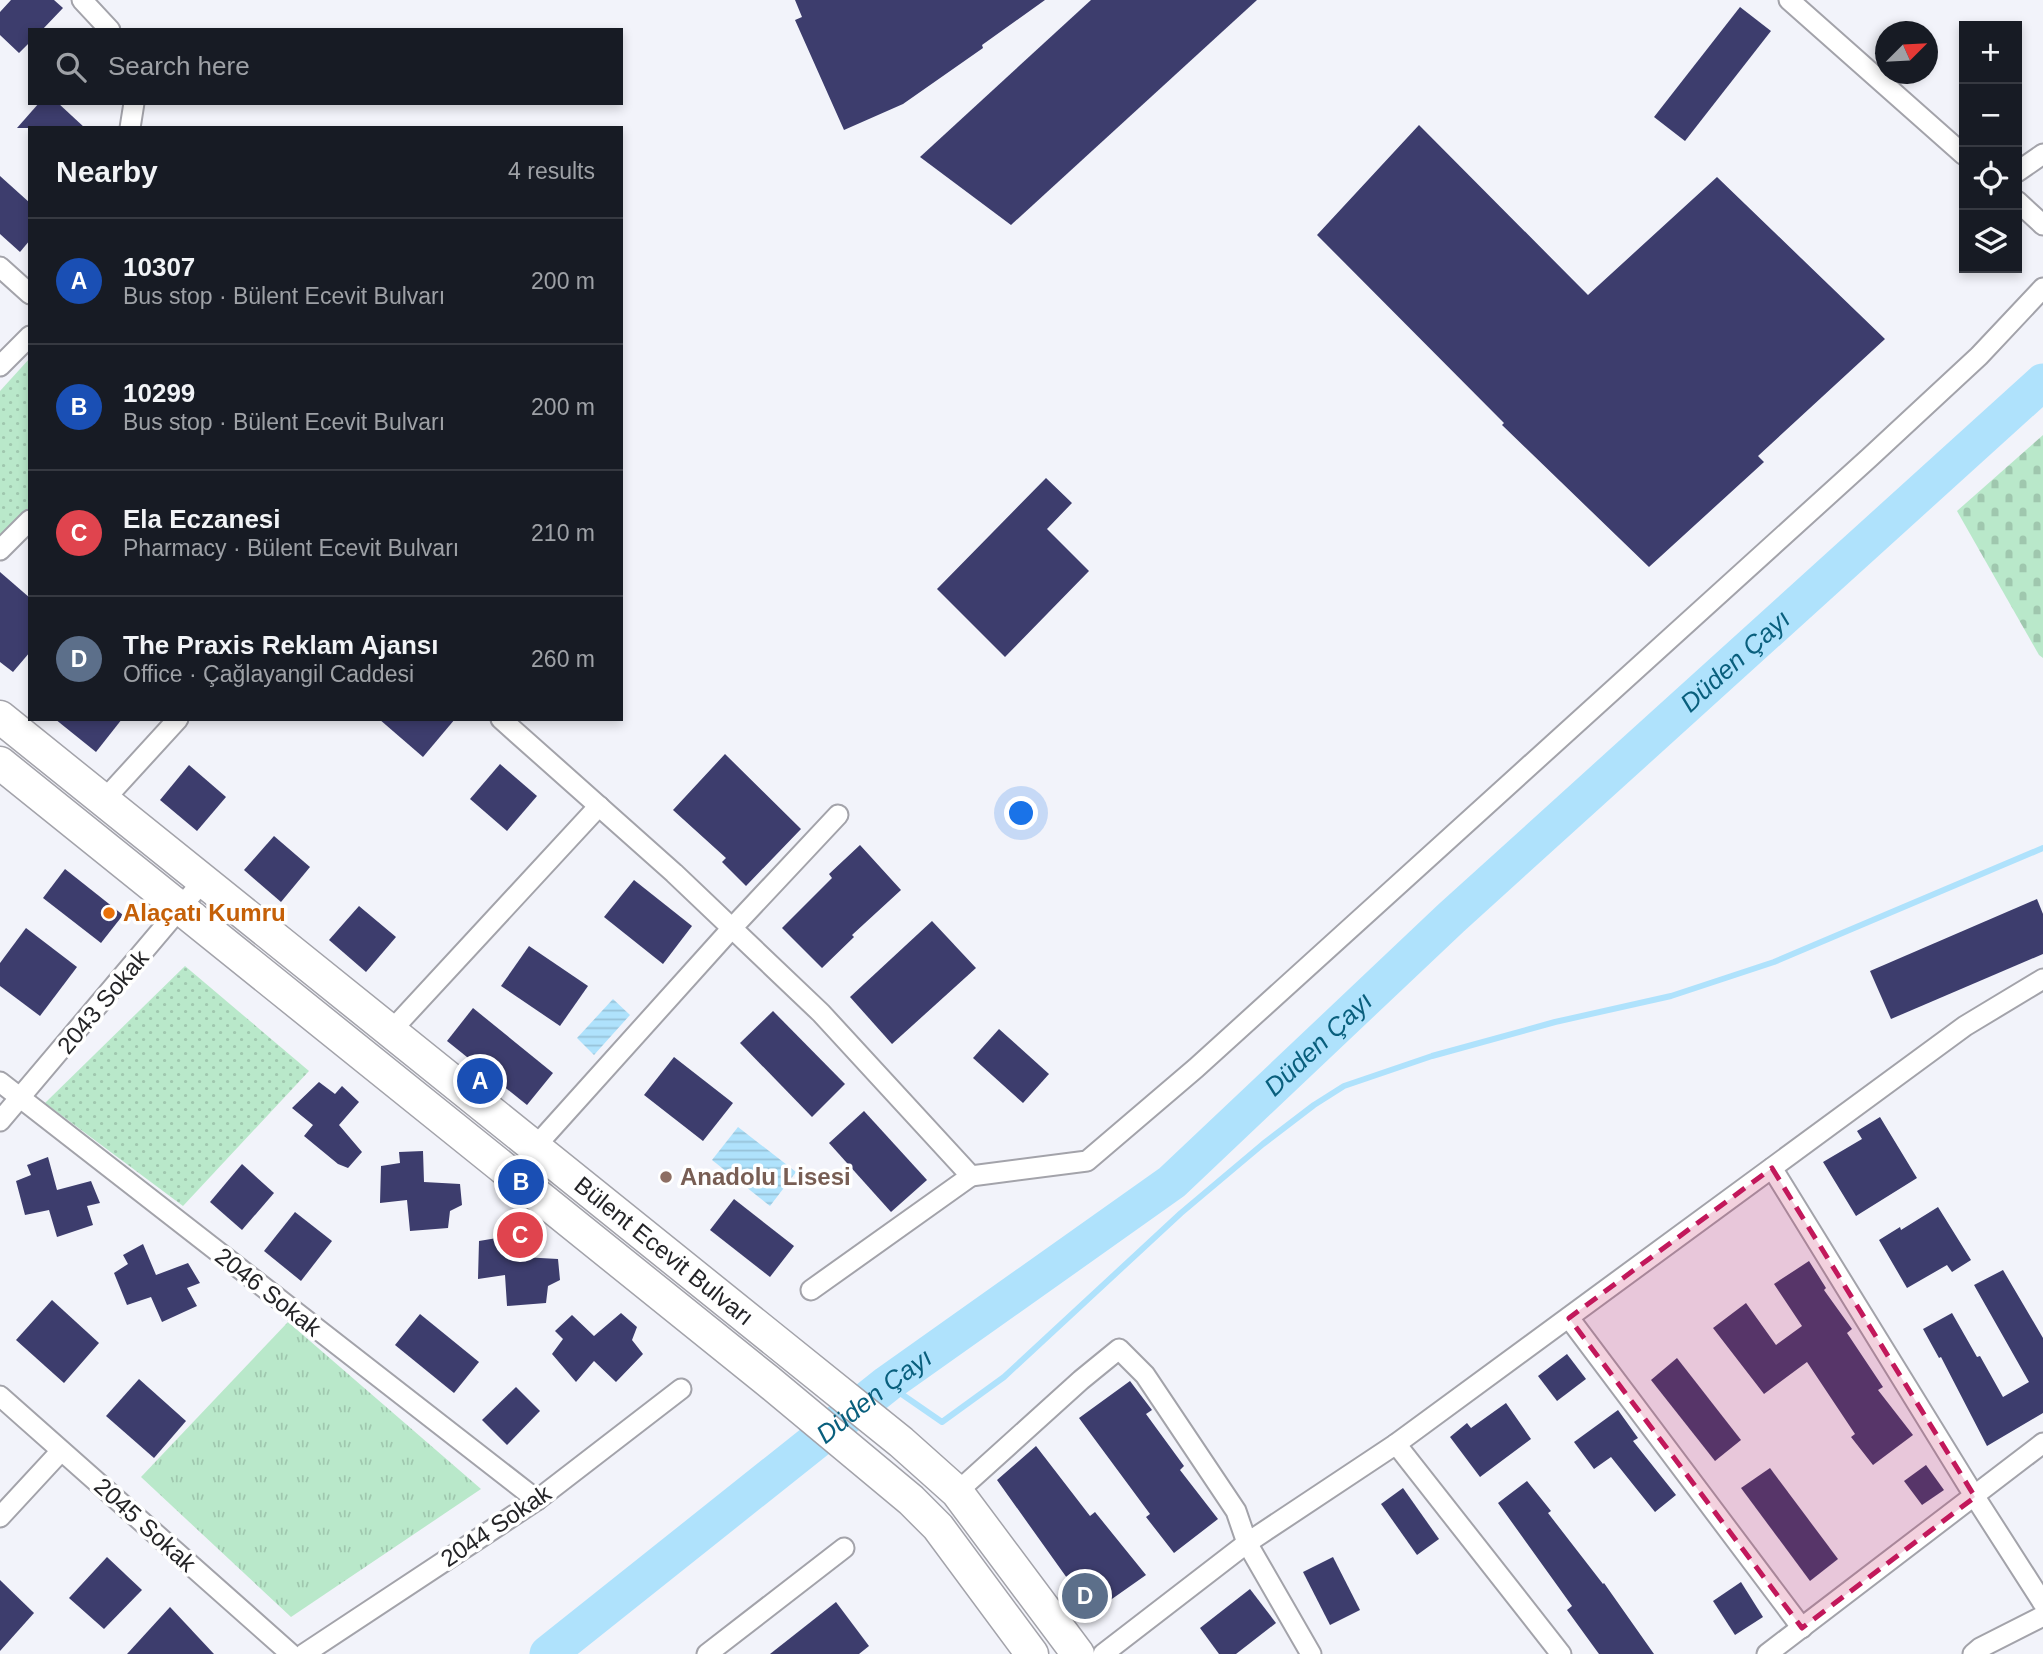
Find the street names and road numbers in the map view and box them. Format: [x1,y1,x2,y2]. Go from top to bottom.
street label: 2043 Sokak [52,944,154,1059]
street label: Bülent Ecevit Bulvarı [569,1171,759,1331]
street label: 2046 Sokak [210,1242,327,1342]
street label: 2045 Sokak [89,1472,202,1578]
street label: 2044 Sokak [436,1478,557,1572]

